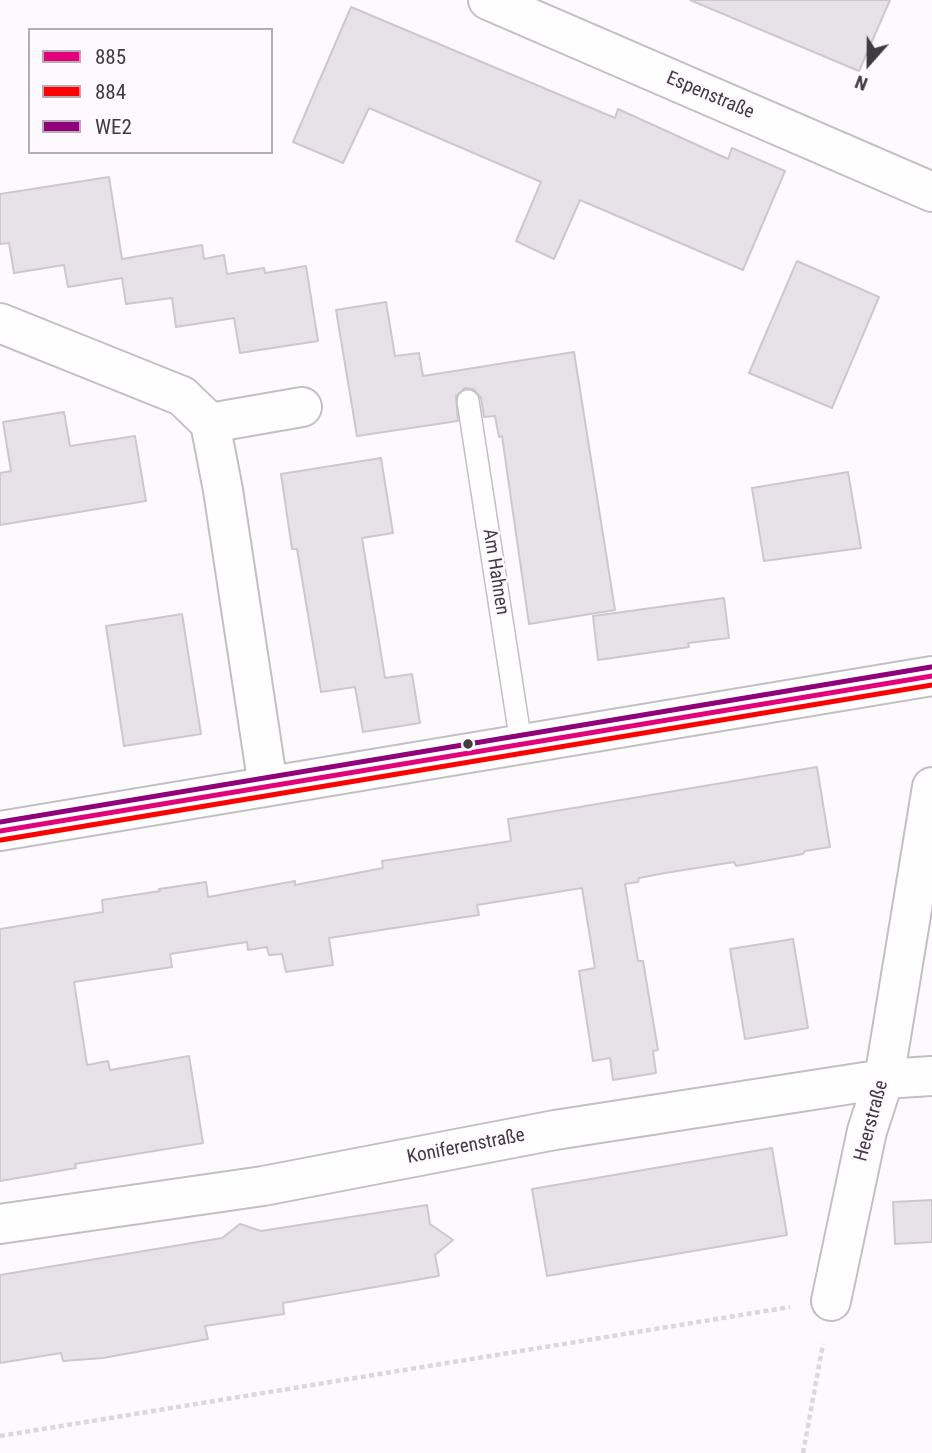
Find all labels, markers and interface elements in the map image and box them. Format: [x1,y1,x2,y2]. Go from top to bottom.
legend [28,28,273,154]
north arrow [834,28,904,98]
text: 885 [95,45,126,69]
street label: Espenstraße [663,67,757,125]
text: N [852,70,871,96]
text: 884 [95,80,126,104]
text: WE2 [95,115,132,139]
street label: Am Hahnen [477,527,513,617]
unlabelled marker [461,737,475,751]
street label: Heerstraße [850,1078,894,1164]
street label: Koniferenstraße [405,1124,527,1170]

